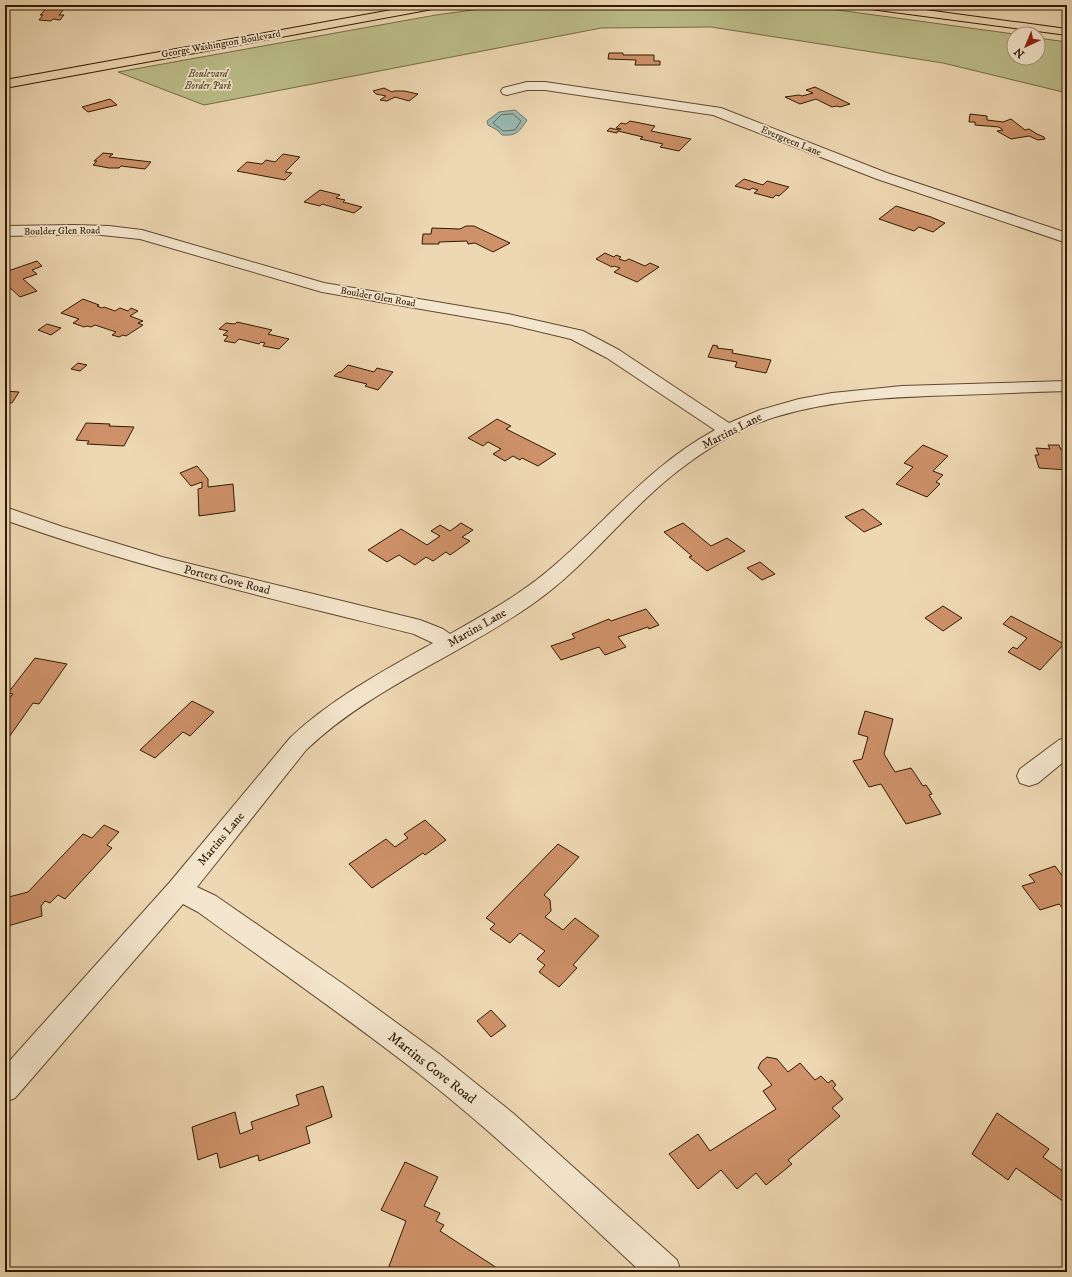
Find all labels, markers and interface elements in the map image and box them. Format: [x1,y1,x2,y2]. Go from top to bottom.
north arrow [1006,26,1046,66]
street label: George Washington Boulevard [160,28,282,60]
text: N [1012,44,1028,61]
park label: Boulevard Border Park [184,68,232,92]
street label: Evergreen Lane [759,123,823,159]
street label: Boulder Glen Road [24,224,100,238]
street label: Boulder Glen Road [339,284,417,310]
street label: Martins Lane [700,409,765,452]
street label: Porters Cove Road [182,562,272,598]
street label: Martins Lane [445,605,509,651]
street label: Martins Lane [194,809,248,869]
street label: Martins Cove Road [384,1028,480,1108]

